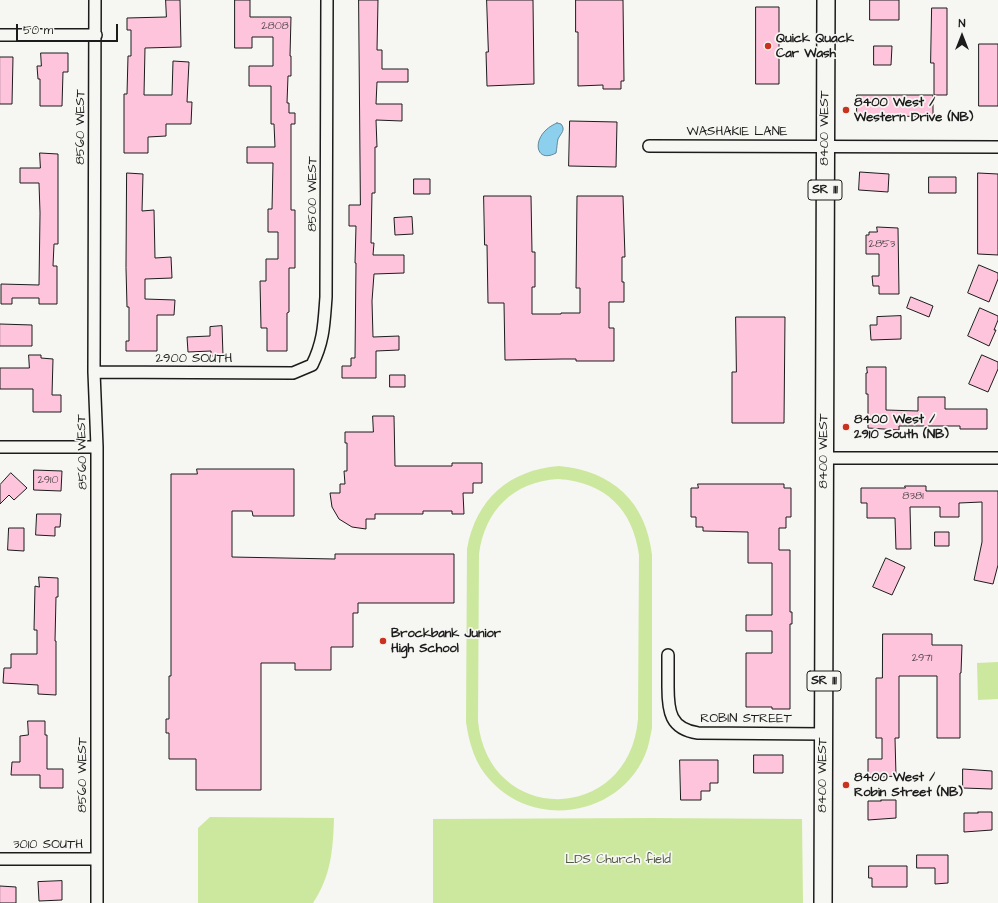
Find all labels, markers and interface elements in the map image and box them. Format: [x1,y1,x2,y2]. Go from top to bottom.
scale bar [18,16,120,42]
north arrow [942,16,982,56]
text: N [959,16,965,31]
house number: 2808 [261,20,289,34]
text: 50 m [23,22,53,39]
place label: Quick Quack Car Wash [776,31,854,62]
marker: Quick Quack Car Wash [763,41,773,51]
street label: 8560 WEST [73,89,89,165]
street label: 8400 WEST [817,90,833,166]
place label: 8400 West / Western Drive (NB) [854,95,973,126]
marker: 8400 West / Western Drive (NB) [841,105,851,115]
street label: WASHAKIE LANE [686,124,788,140]
street label: 8500 WEST [305,156,321,232]
road number: SR 111 [808,180,842,200]
house number: 2853 [869,238,895,252]
street label: 2900 SOUTH [156,351,232,367]
place label: 8400 West / 2910 South (NB) [854,412,949,443]
street label: 8400 WEST [816,413,832,489]
street label: 8560 WEST [75,414,91,490]
marker: 8400 West / 2910 South (NB) [841,422,851,432]
house number: 2910 [38,474,58,488]
house number: 8381 [902,490,924,504]
place label: Brockbank Junior High School [391,626,501,657]
marker: Brockbank Junior High School [378,636,388,646]
house number: 2971 [912,652,932,666]
road number: SR 111 [807,671,841,691]
street label: ROBIN STREET [700,711,792,727]
street label: 8560 WEST [75,737,91,813]
street label: 8400 WEST [815,737,831,813]
place label: 8400 West / Robin Street (NB) [854,770,963,801]
marker: 8400 West / Robin Street (NB) [841,780,851,790]
street label: 3010 SOUTH [13,837,83,853]
park label: LDS Church field [565,852,671,868]

